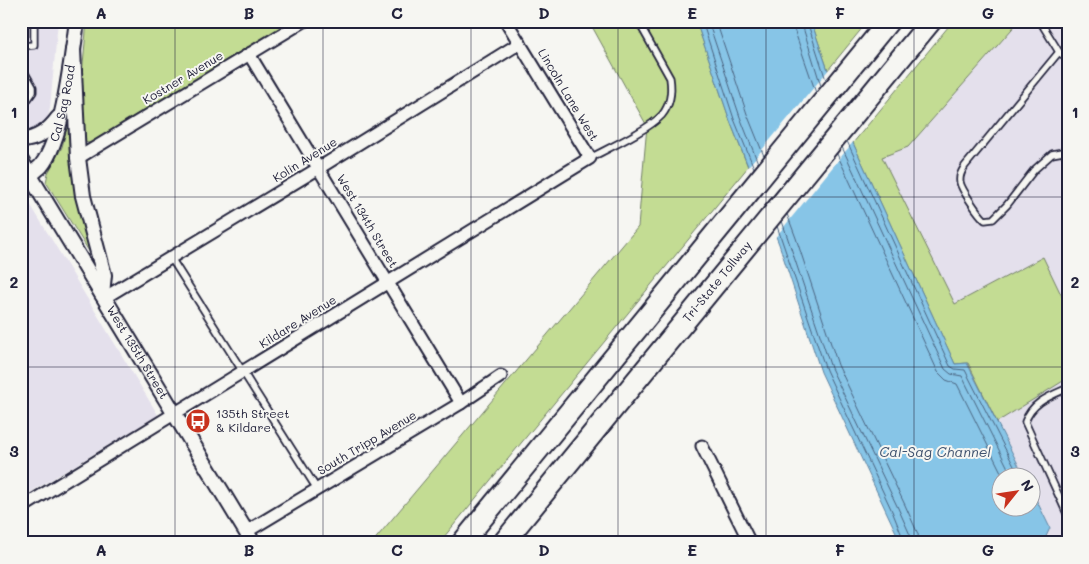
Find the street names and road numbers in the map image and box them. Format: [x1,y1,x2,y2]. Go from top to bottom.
street label: Lincoln Lane West [535,45,603,144]
street label: Kostner Avenue [139,47,226,107]
street label: Cal Sag Road [45,63,78,143]
street label: Kolin Avenue [269,133,340,185]
street label: West 134th Street [334,171,402,270]
street label: Tri-State Tollway [678,237,755,325]
street label: Kildare Avenue [256,291,339,351]
street label: West 135th Street [104,302,173,402]
street label: South Tripp Avenue [314,406,419,478]

